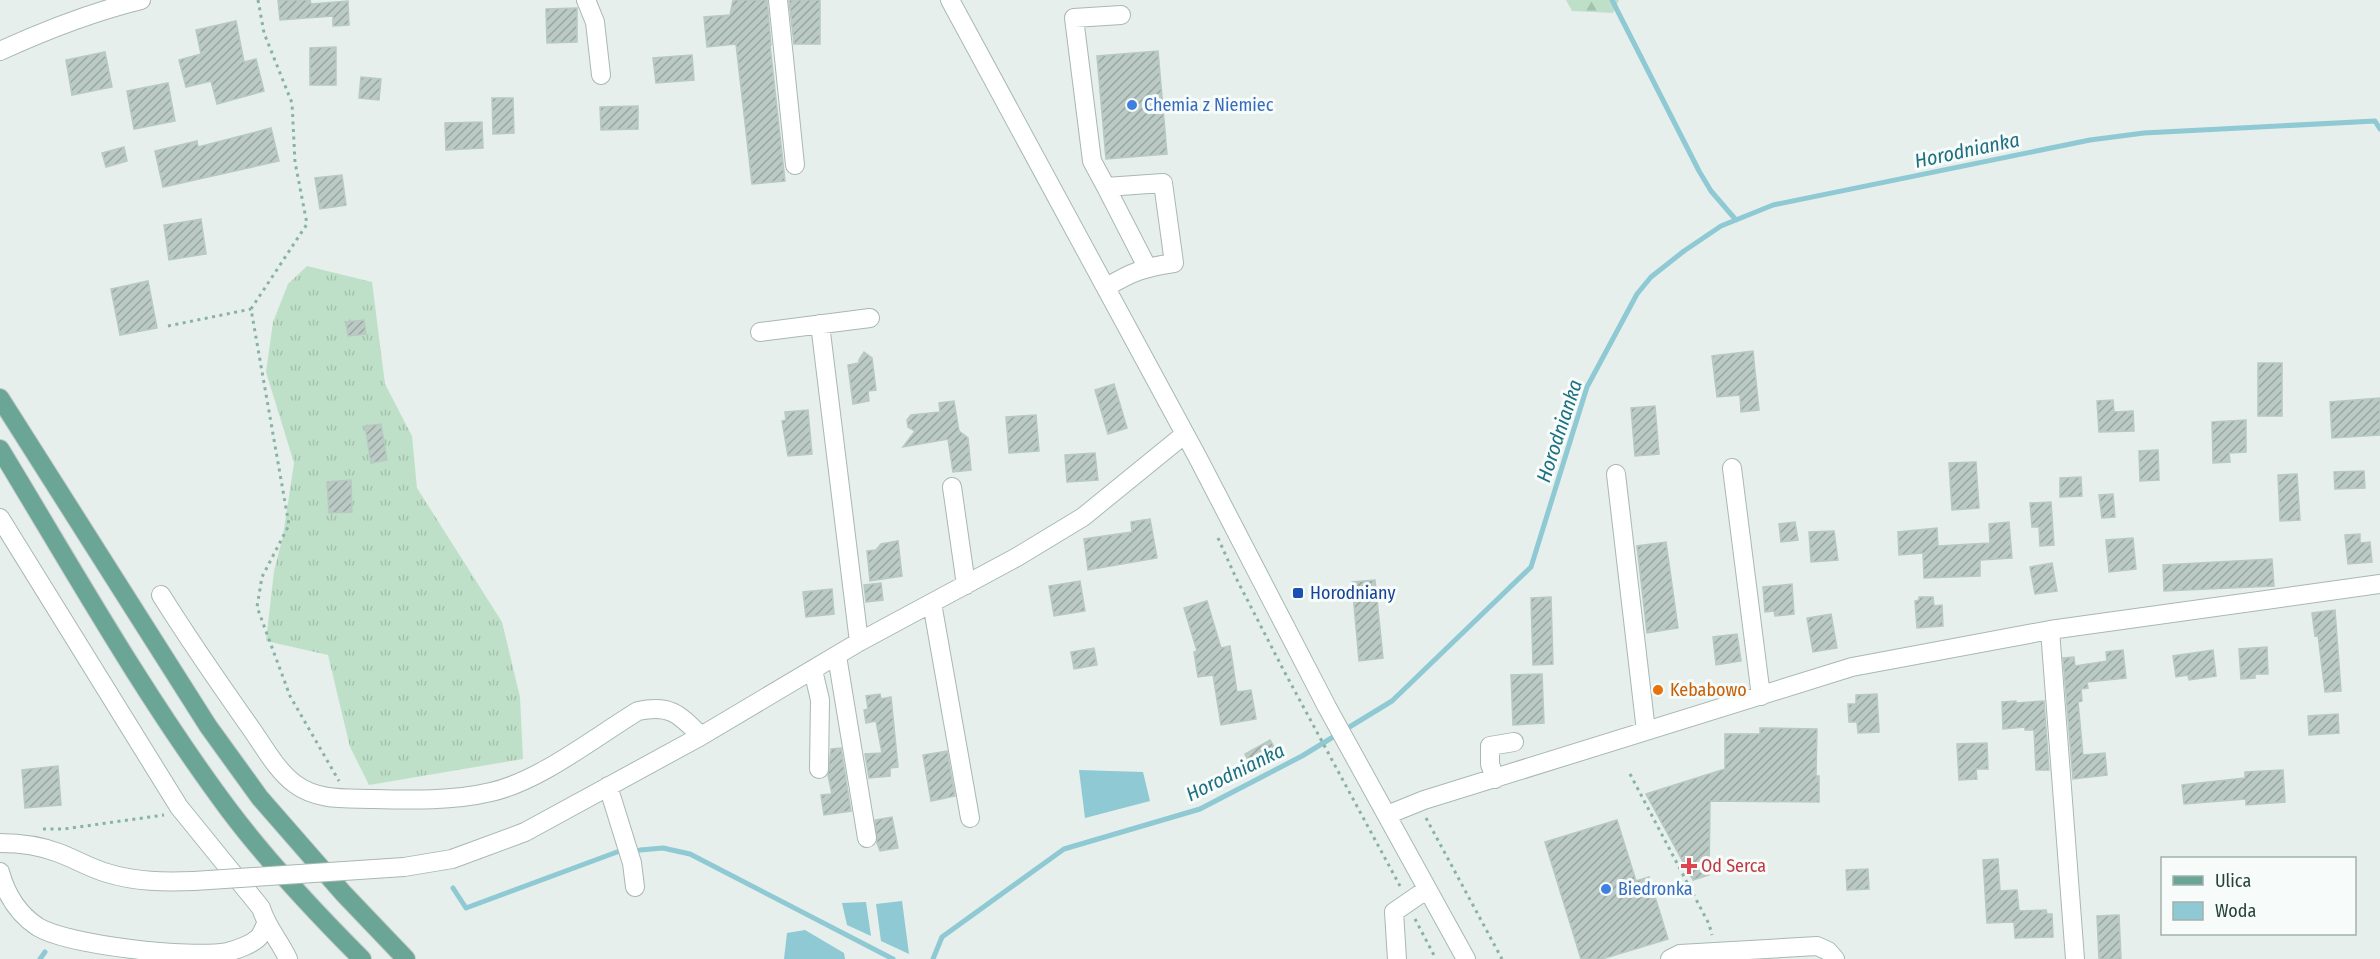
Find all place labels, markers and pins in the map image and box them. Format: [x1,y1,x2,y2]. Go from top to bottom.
place label: Chemia z Niemiec [1144,94,1274,116]
marker: Chemia z Niemiec [1125,98,1139,112]
place label: Horodniany [1310,582,1396,604]
marker: Horodniany [1291,586,1305,600]
place label: Kebabowo [1670,679,1747,701]
marker: Kebabowo [1651,683,1665,697]
place label: Od Serca [1701,855,1766,877]
marker: Od Serca [1682,859,1696,873]
place label: Biedronka [1618,878,1693,900]
marker: Biedronka [1599,882,1613,896]

